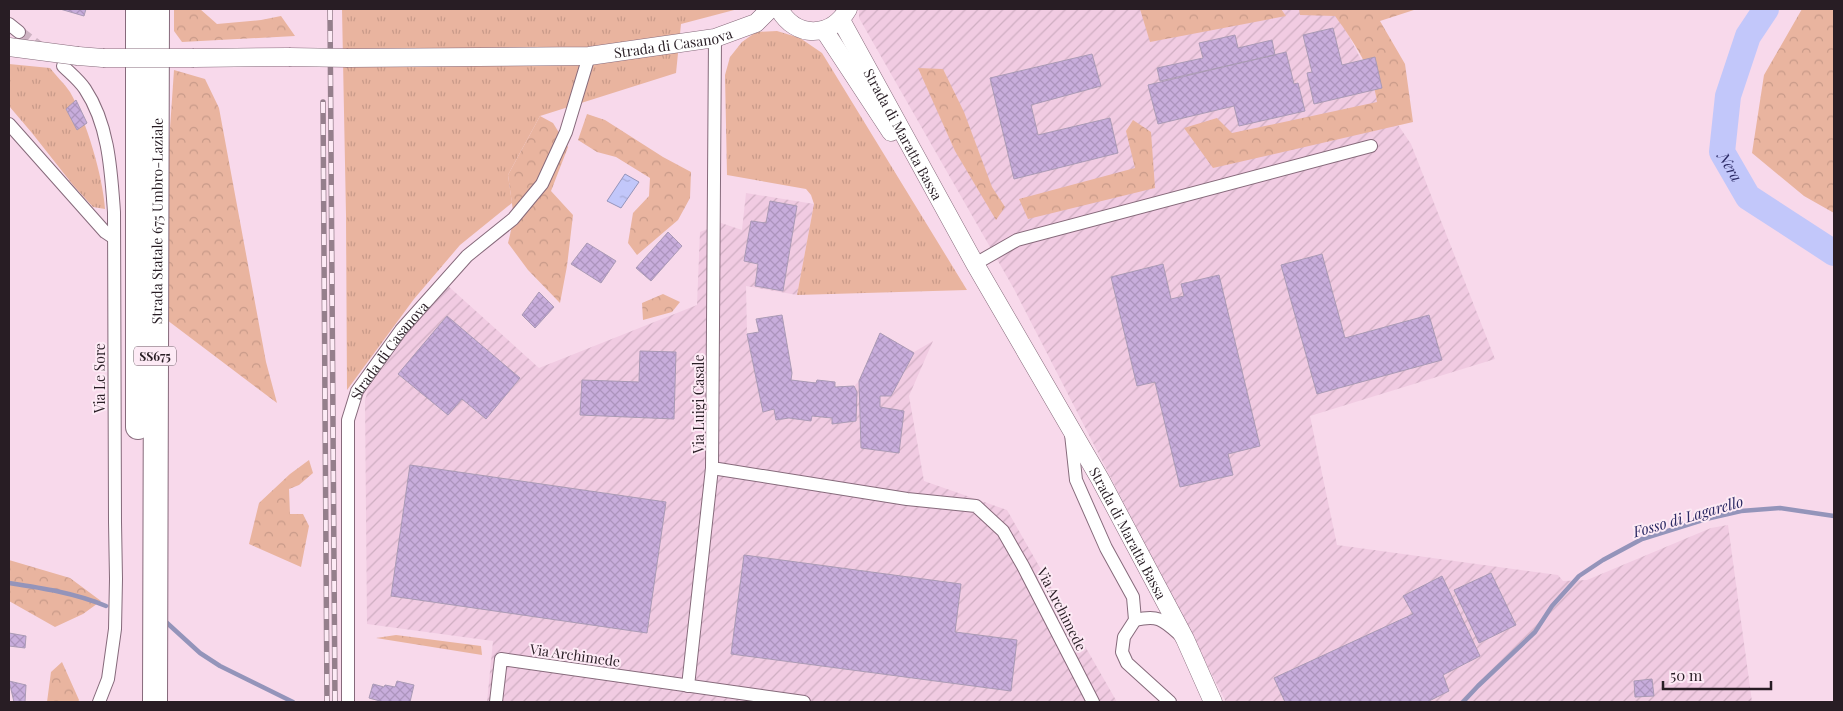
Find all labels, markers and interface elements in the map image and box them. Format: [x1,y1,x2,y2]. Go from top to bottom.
street label: Strada di Casanova [613,23,735,62]
street label: Strada di Maratta Bassa [860,65,947,203]
street label: Strada Statale 675 Umbro-Laziale [147,118,166,324]
water label: Nera [1713,147,1747,185]
street label: Strada di Casanova [346,297,432,402]
street label: Via Le Sore [90,343,109,414]
road number: SS675 [134,346,176,366]
street label: Via Luigi Casale [689,354,708,455]
street label: Strada di Maratta Bassa [1085,463,1172,602]
water label: Fosso di Lagarello [1630,491,1745,542]
street label: Via Archimede [1032,563,1091,654]
street label: Via Archimede [528,639,621,671]
scale bar [1663,658,1770,690]
text: 50 m [1670,665,1703,685]

